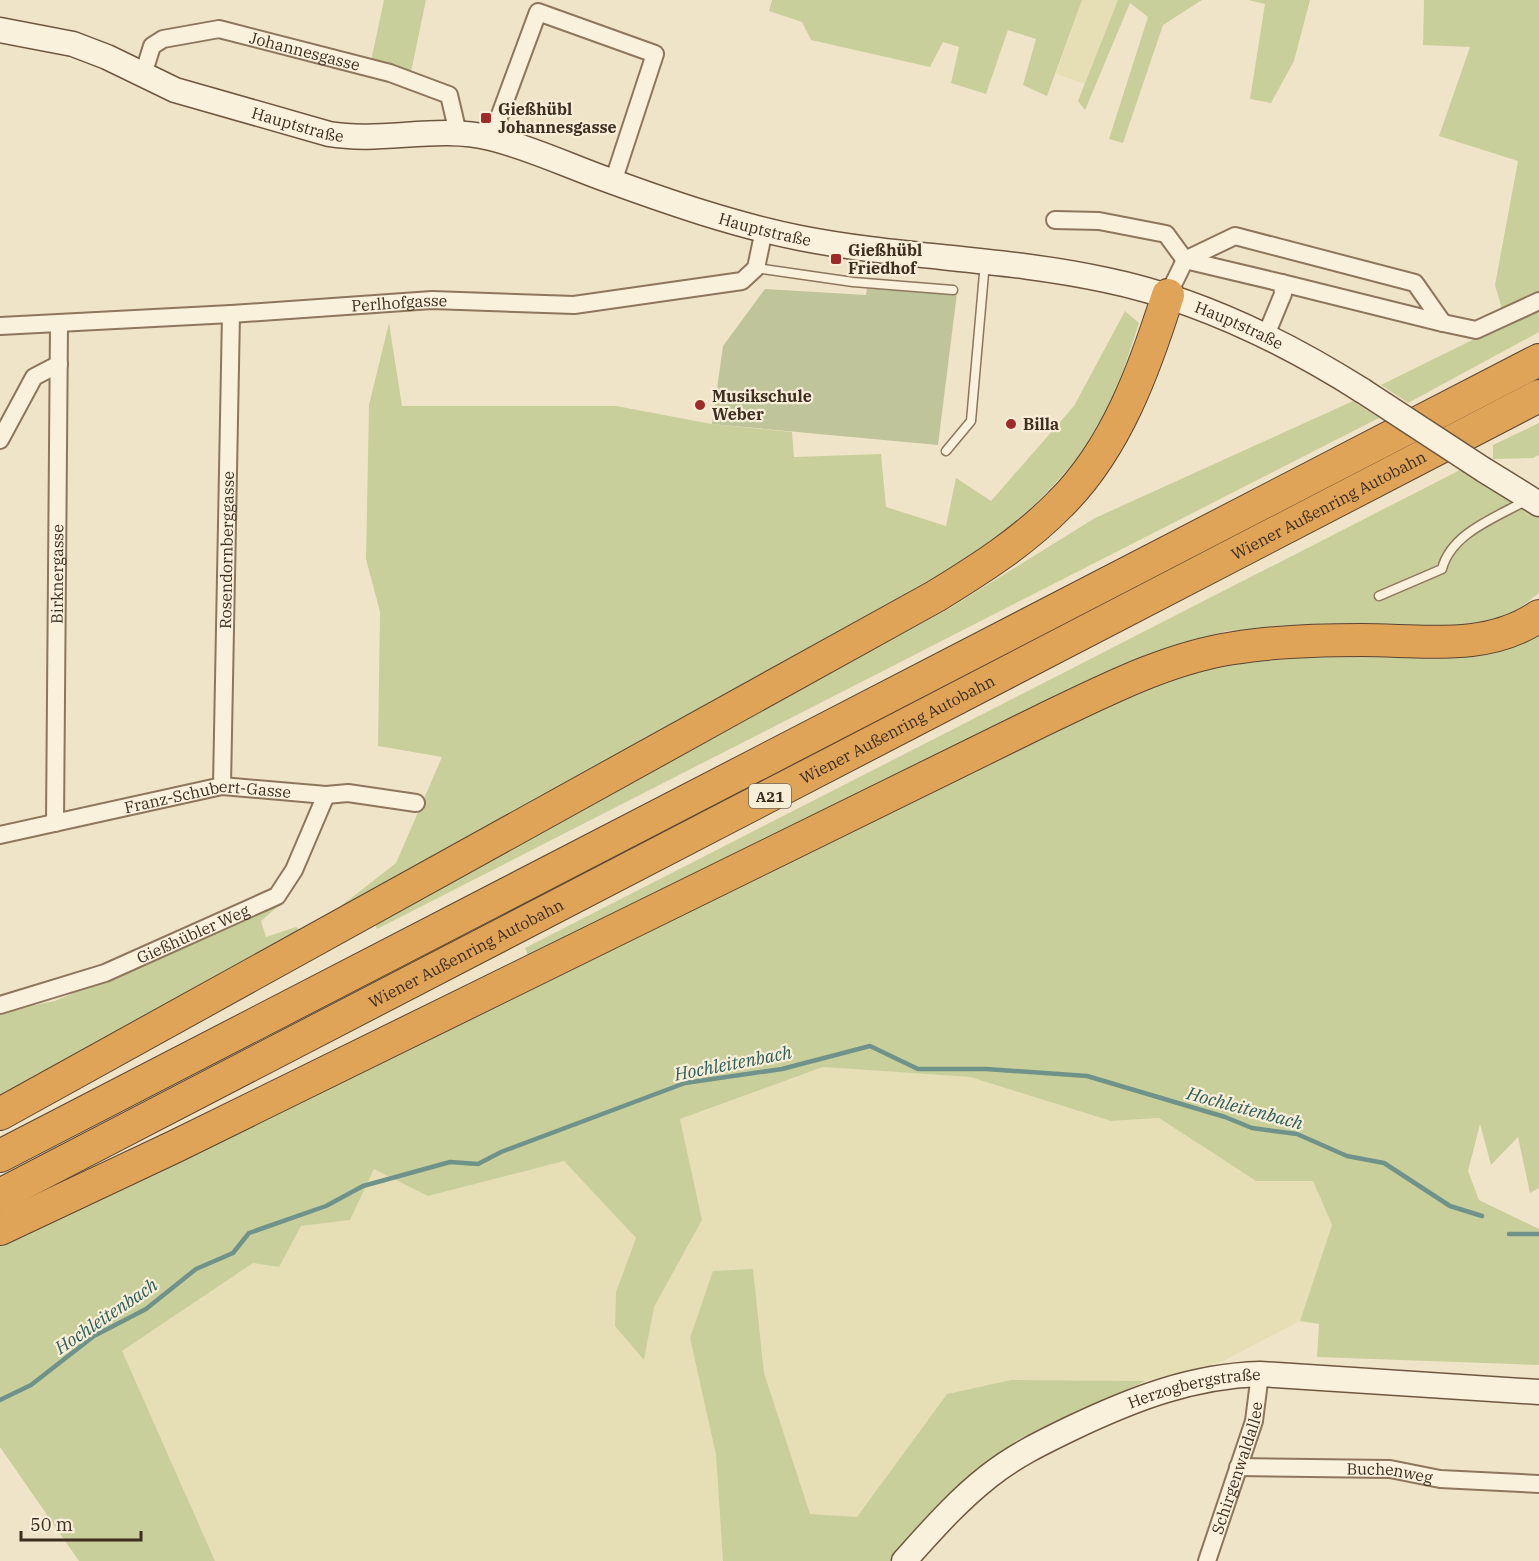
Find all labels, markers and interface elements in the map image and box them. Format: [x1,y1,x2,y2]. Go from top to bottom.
street label: Johannesgasse [248,27,362,75]
place label: Gießhübl Johannesgasse [498,99,617,137]
street label: Hauptstraße [250,102,345,146]
marker: Gießhübl Johannesgasse [479,111,493,125]
street label: Hauptstraße [716,208,813,250]
place label: Gießhübl Friedhof [848,240,922,278]
marker: Gießhübl Friedhof [829,252,843,266]
street label: Perlhofgasse [351,290,448,316]
street label: Hauptstraße [1192,297,1287,353]
place label: Musikschule Weber [712,386,812,424]
marker: Musikschule Weber [693,398,707,412]
place label: Billa [1023,414,1059,434]
marker: Billa [1004,417,1018,431]
street label: Wiener Außenring Autobahn [1228,446,1430,564]
street label: Rosendornberggasse [215,471,238,629]
street label: Birknergasse [47,524,67,624]
street label: Wiener Außenring Autobahn [796,670,998,788]
street label: Franz-Schubert-Gasse [122,776,292,817]
road number: A21 [749,784,791,808]
street label: Wiener Außenring Autobahn [365,894,567,1012]
street label: Gießhübler Weg [133,900,253,968]
water label: Hochleitenbach [671,1040,794,1086]
water label: Hochleitenbach [1183,1081,1306,1135]
water label: Hochleitenbach [49,1273,162,1359]
street label: Herzogbergstraße [1125,1364,1261,1413]
street label: Schirgenwaldallee [1207,1400,1266,1537]
street label: Buchenweg [1346,1458,1435,1487]
scale bar [21,1504,141,1542]
text: 50 m [30,1513,73,1536]

